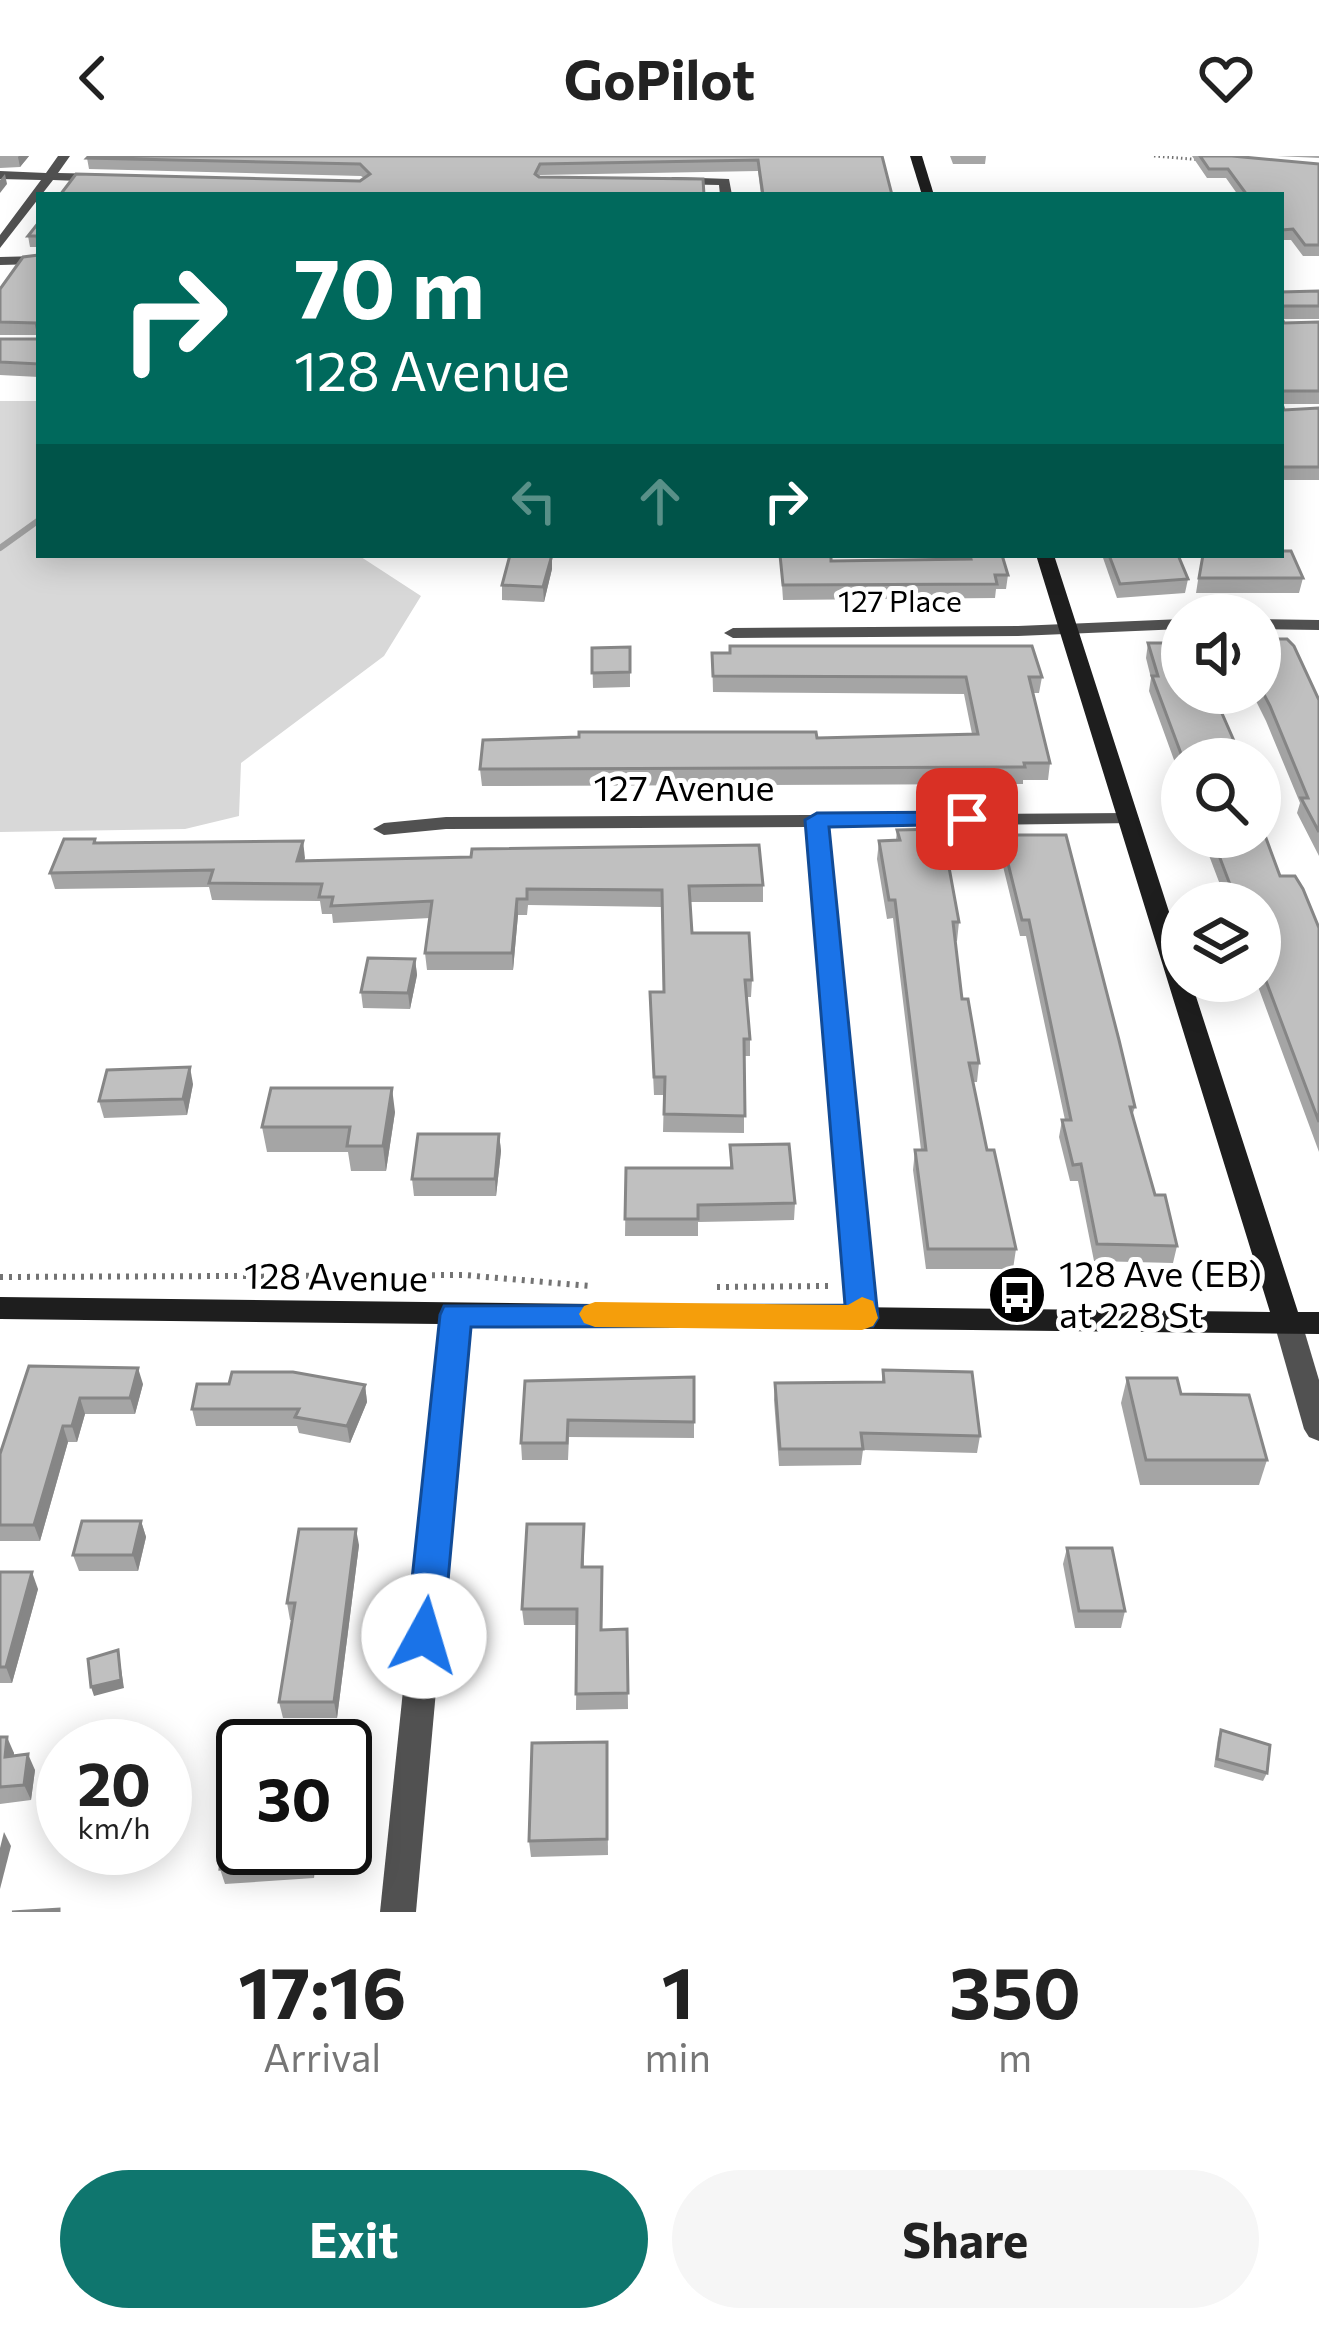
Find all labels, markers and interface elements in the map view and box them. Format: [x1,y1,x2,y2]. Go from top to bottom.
icon: back [60,45,126,111]
text: GoPilot [564,45,755,111]
icon: heart [1193,45,1259,111]
text: 70 m [294,234,485,336]
icon: right [96,240,252,396]
text: 128 Avenue [294,336,570,402]
icon: left [501,468,567,534]
icon: ahead [627,468,693,534]
icon: right [753,468,819,534]
street label: 127 Place [838,581,962,618]
map controls [1161,594,1281,1002]
button: sound [1161,594,1281,714]
button: search [1161,738,1281,858]
street label: 127 Avenue [593,764,775,808]
pin [916,768,1018,870]
icon: arrive [934,786,1000,852]
button: layers [1161,882,1281,1002]
place label: 128 Ave (EB) at 228 St [1059,1250,1262,1335]
street label: 128 Avenue [244,1251,428,1299]
bus stop icon: 128 Ave (EB) at 228 St [986,1264,1048,1326]
position arrow [361,1573,487,1699]
speed limit sign: 30 [216,1719,372,1875]
text: 20 [77,1745,151,1818]
text: km/h [78,1808,150,1845]
text: 17:16 [238,1946,406,2034]
text: 1 [661,1946,694,2034]
text: 350 [949,1946,1081,2034]
text: Arrival [263,2032,381,2080]
text: min [645,2032,711,2080]
text: m [998,2032,1032,2080]
button: Exit [60,2170,648,2308]
button: Share [672,2170,1259,2308]

